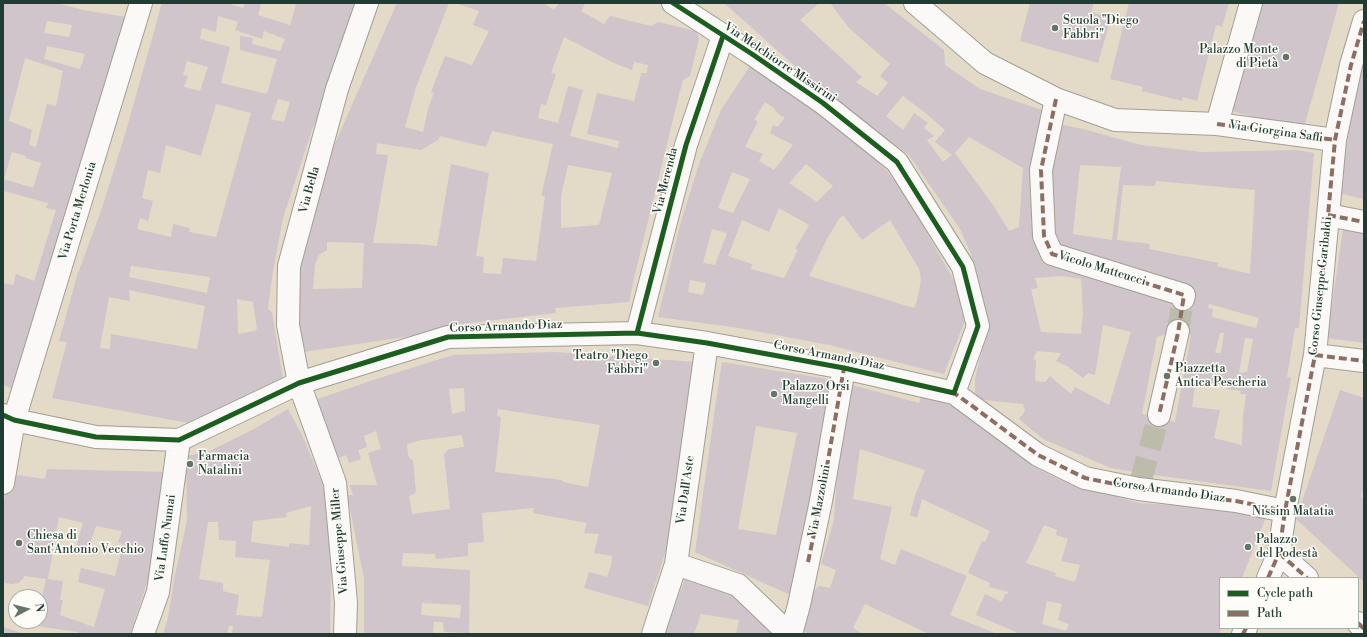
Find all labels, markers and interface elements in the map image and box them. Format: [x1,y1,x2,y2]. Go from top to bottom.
place label: Scuola "Diego Fabbri" [1063,14,1139,42]
street label: Via Melchiorre Missirini [721,20,839,106]
marker: Scuola "Diego Fabbri" [1050,23,1060,33]
place label: Palazzo Monte di Pietà [1199,43,1278,71]
marker: Palazzo Monte di Pietà [1281,52,1291,62]
street label: Via Giorgina Saffi [1228,118,1324,146]
street label: Via Merenda [651,146,681,216]
street label: Via Porta Merlonia [56,160,100,262]
street label: Via Bella [297,165,323,215]
street label: Corso Giuseppe Garibaldi [1307,216,1335,356]
street label: Vicolo Matteucci [1056,249,1148,289]
street label: Corso Armando Diaz [449,318,563,336]
street label: Corso Armando Diaz [772,338,886,374]
place label: Teatro "Diego Fabbri" [573,349,648,377]
marker: Teatro "Diego Fabbri" [651,358,661,368]
place label: Piazzetta Antica Pescheria [1175,362,1267,390]
marker: Piazzetta Antica Pescheria [1162,371,1172,381]
place label: Palazzo Orsi Mangelli [782,380,850,408]
marker: Palazzo Orsi Mangelli [769,389,779,399]
place label: Farmacia Natalini [198,450,249,478]
street label: Via Dall'Aste [674,455,698,525]
marker: Farmacia Natalini [185,459,195,469]
street label: Via Mazzolini [806,463,834,539]
street label: Corso Armando Diaz [1112,476,1226,506]
street label: Via Giuseppe Miller [328,487,352,595]
street label: Via Luffo Numai [153,493,179,583]
marker: Nissim Matatia [1288,494,1298,504]
place label: Nissim Matatia [1252,505,1334,519]
place label: Chiesa di Sant'Antonio Vecchio [27,529,144,557]
place label: Palazzo del Podestà [1256,533,1318,561]
marker: Chiesa di Sant'Antonio Vecchio [14,538,24,548]
marker: Palazzo del Podestà [1243,542,1253,552]
legend [1219,577,1359,629]
text: Cycle path [1257,586,1313,601]
north arrow [8,589,48,629]
text: N [31,602,46,613]
text: Path [1257,606,1282,621]

